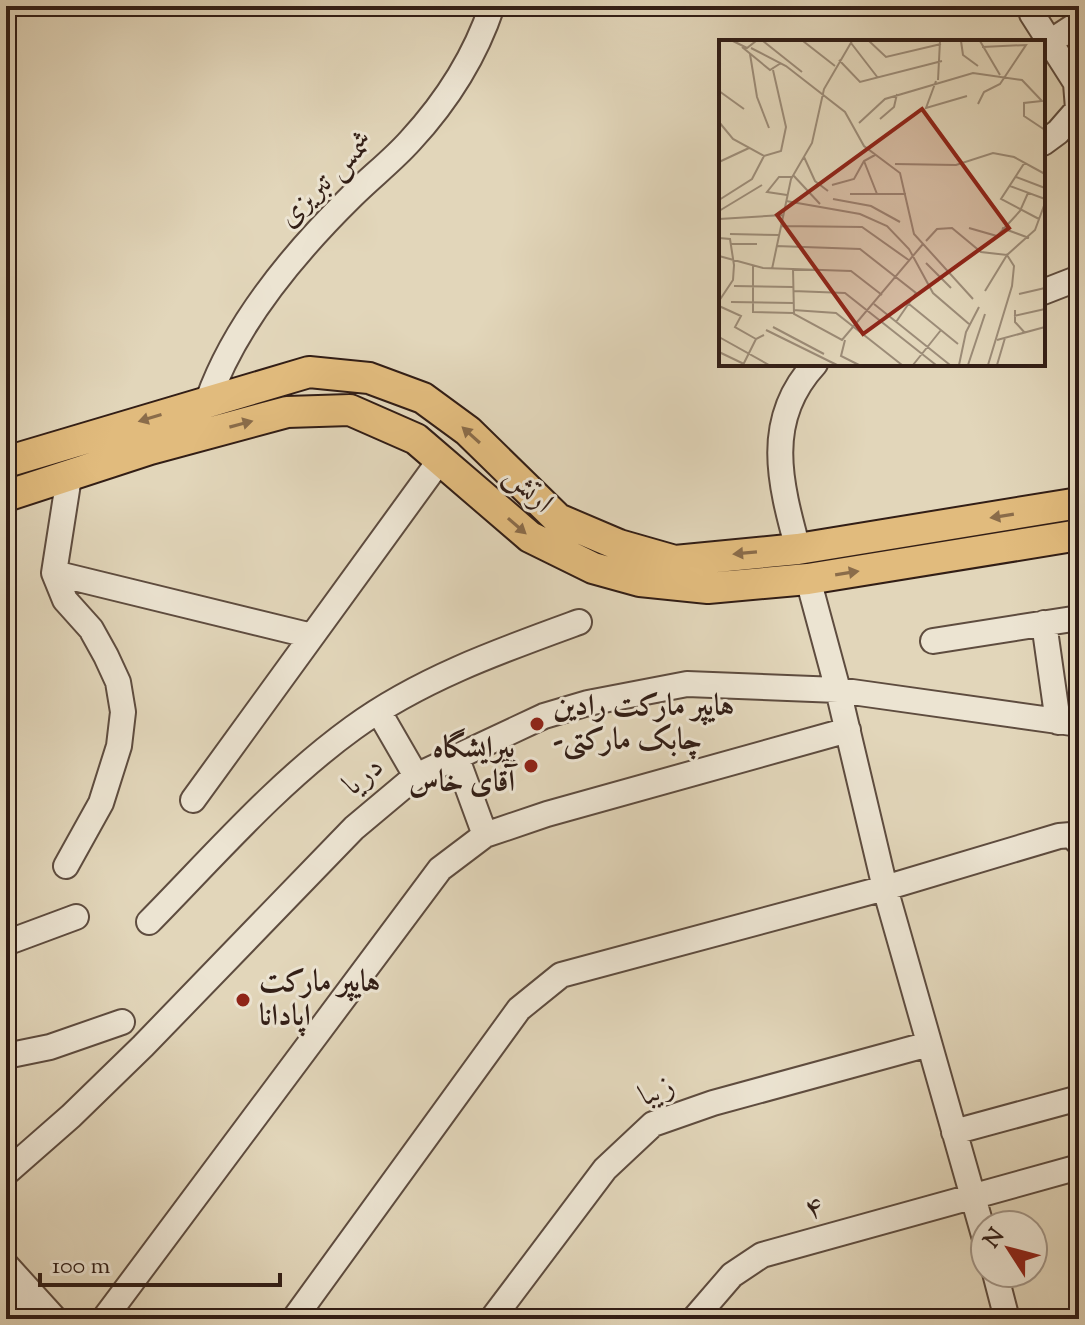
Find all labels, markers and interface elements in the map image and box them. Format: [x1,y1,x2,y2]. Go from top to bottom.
inset map [719,40,1045,366]
street label: شمس تبریزی [269,122,385,238]
one-way arrow [137,413,161,425]
one-way arrow [229,418,254,430]
one-way arrow [461,426,480,444]
street label: ارتش [494,456,562,524]
one-way arrow [989,510,1014,522]
one-way arrow [507,517,527,534]
one-way arrow [732,547,757,560]
one-way arrow [835,566,860,579]
place label: هایپر مارکت رادین -چابک مارکتی [553,686,734,763]
marker: هایپر مارکت رادین -چابک مارکتی [528,715,546,733]
place label: پیرایشگاه آقای خاس [409,727,518,805]
street label: دریا [334,747,394,807]
marker: پیرایشگاه آقای خاس [522,757,540,775]
place label: هایپر مارکت اپادانا [259,962,380,1039]
marker: هایپر مارکت اپادانا [234,991,252,1009]
street label: زیبا [632,1065,682,1119]
street label: ۴ [800,1186,828,1232]
north arrow [969,1209,1049,1289]
text: N [977,1222,1014,1256]
scale bar [40,1237,280,1287]
text: 100 m [52,1250,110,1284]

